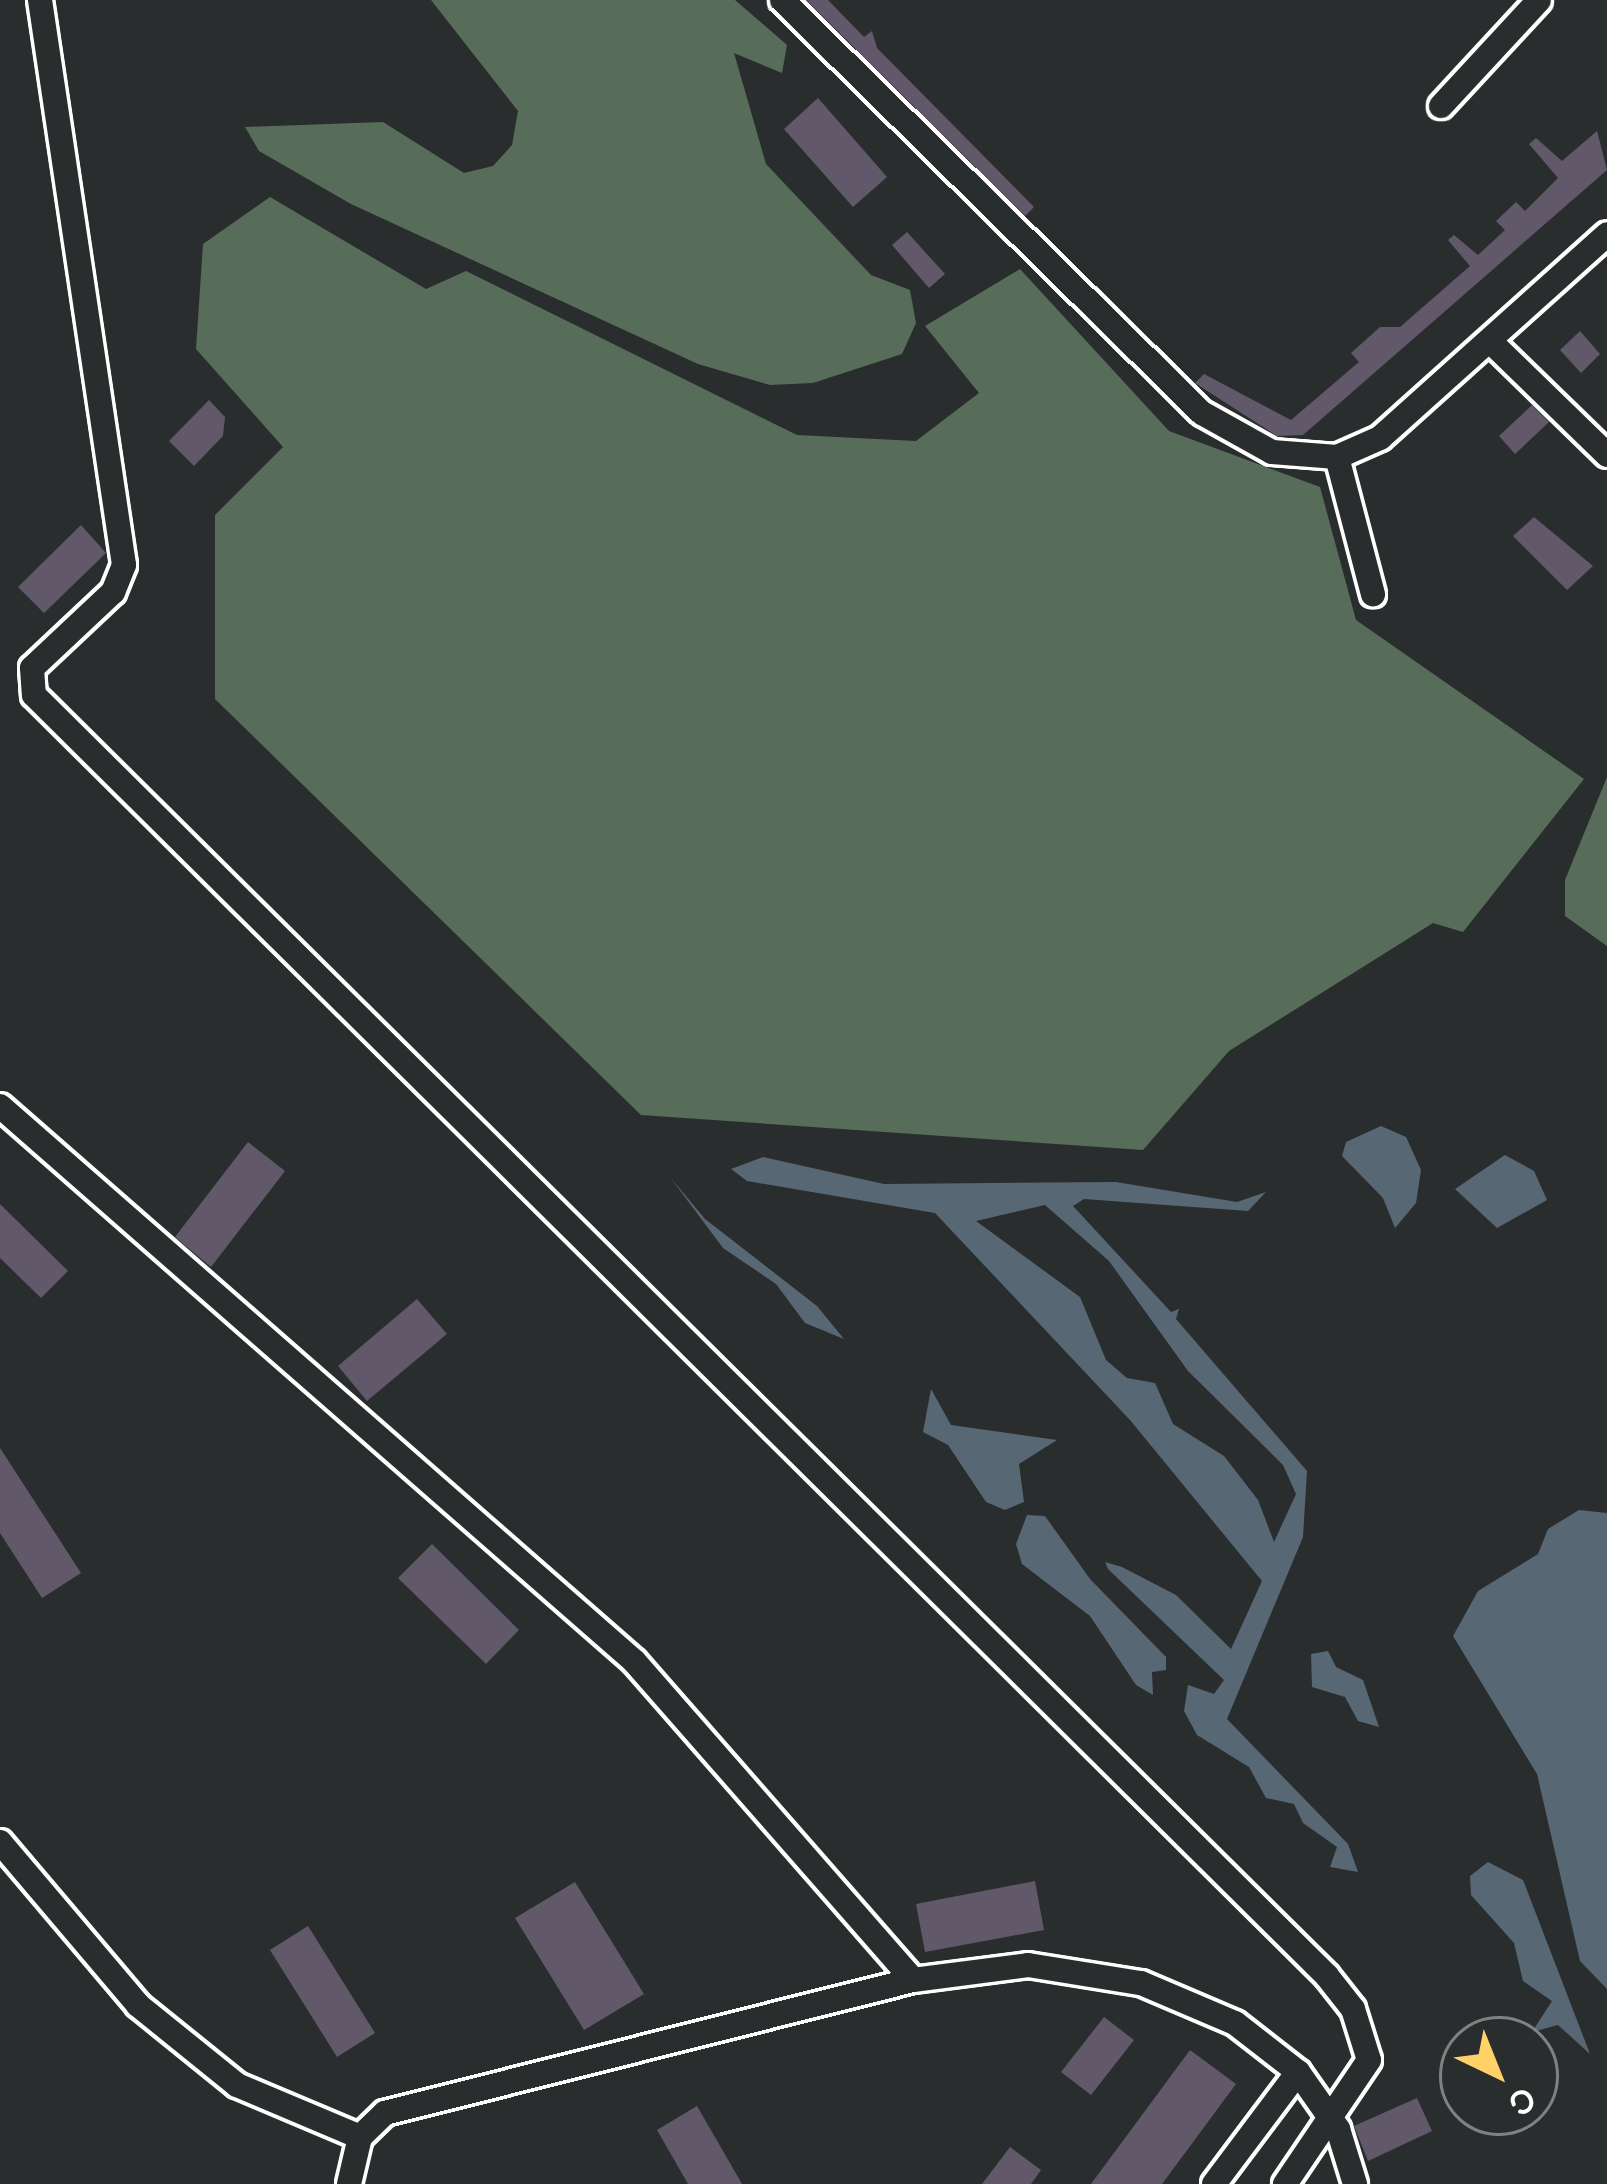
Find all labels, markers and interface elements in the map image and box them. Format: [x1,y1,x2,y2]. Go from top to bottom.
north arrow [1439,2016,1559,2136]
text: С [1499,2078,1544,2123]

